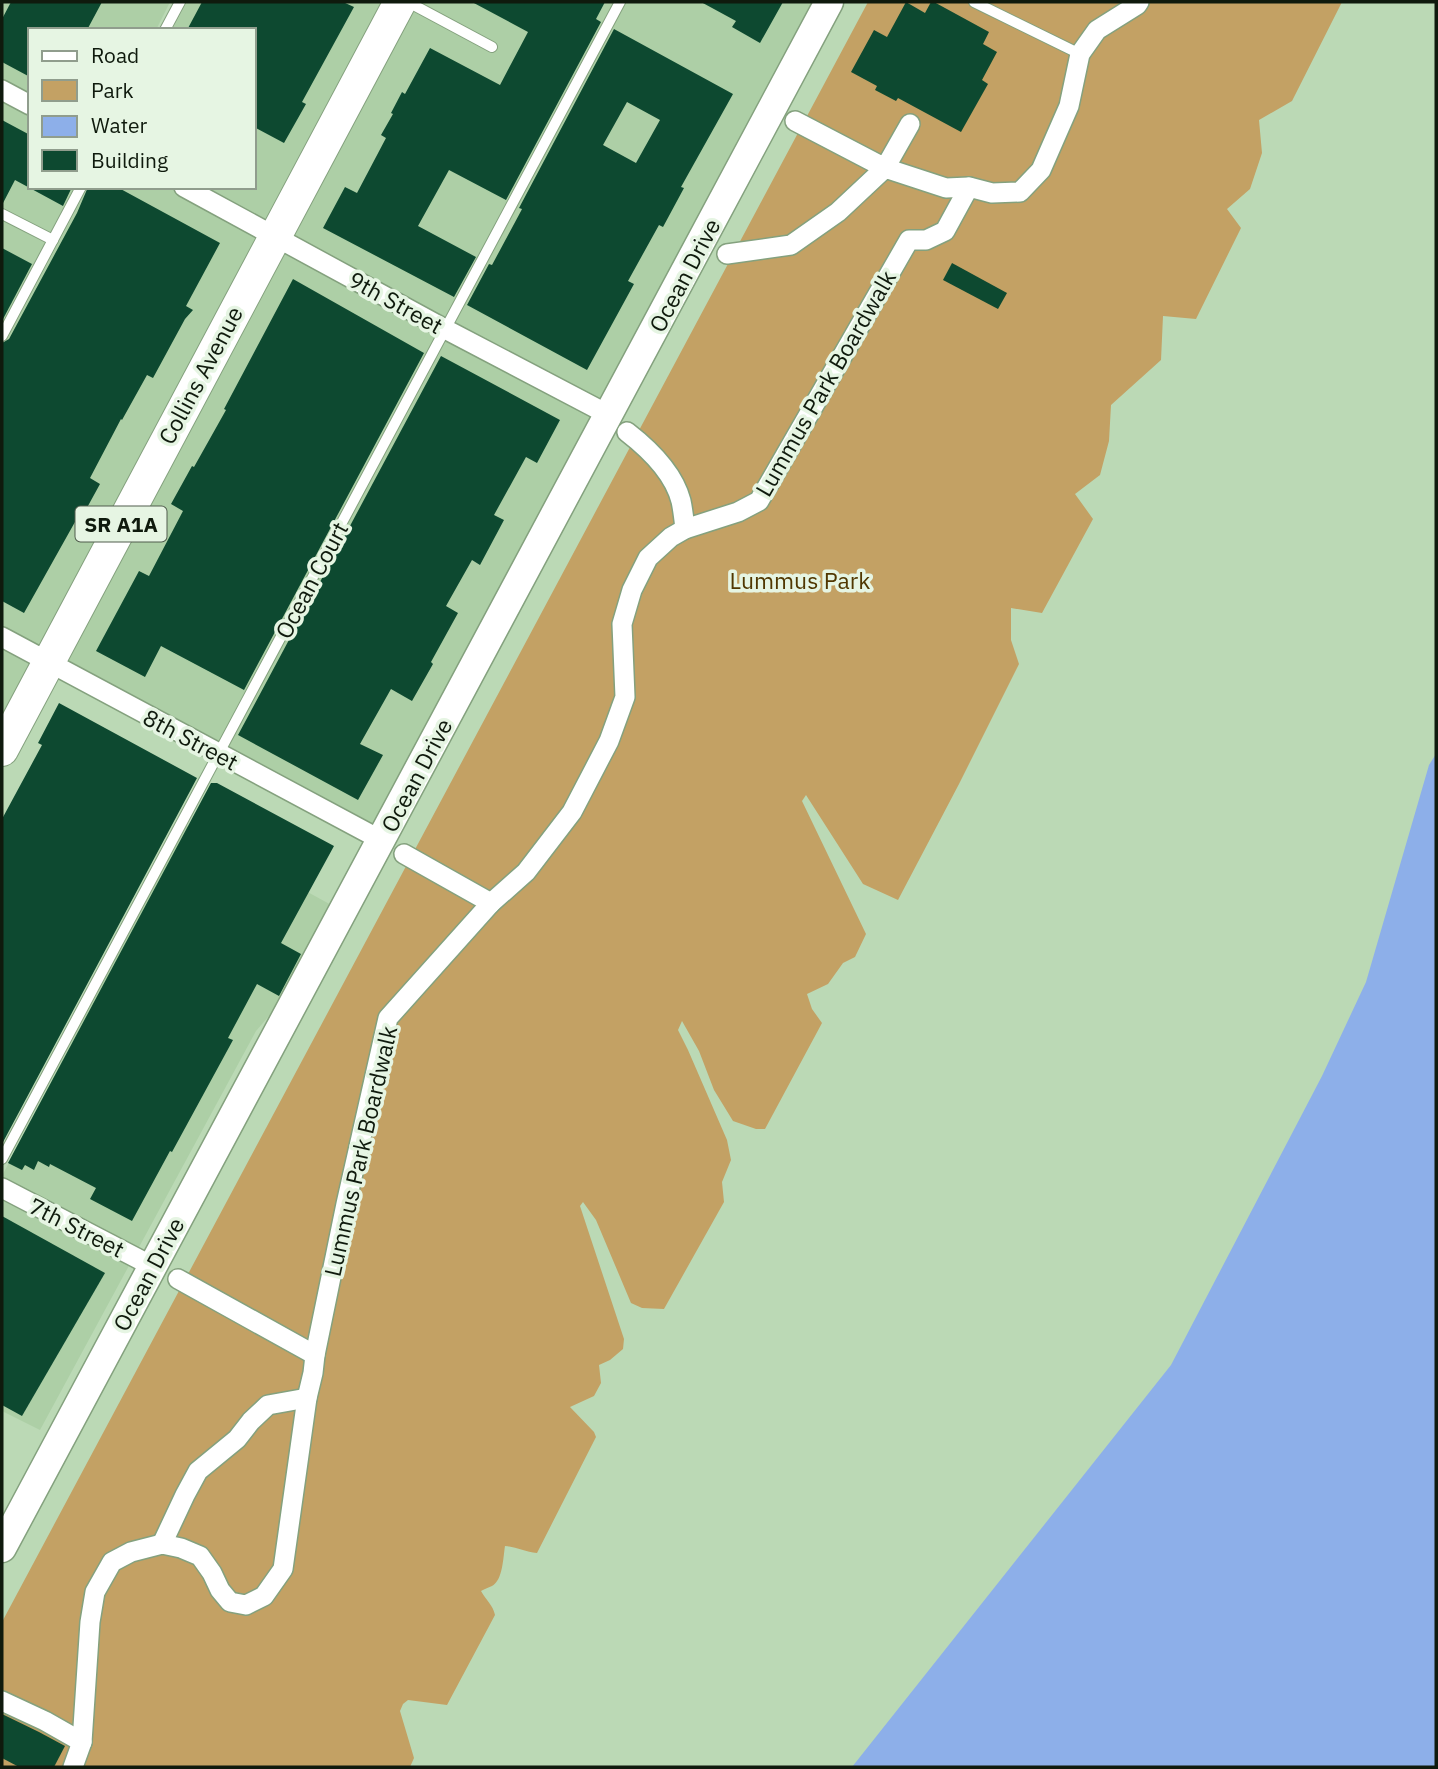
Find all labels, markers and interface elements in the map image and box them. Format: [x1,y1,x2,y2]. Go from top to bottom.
legend [28,28,256,189]
text: Road [91,41,139,69]
text: Park [91,76,134,104]
text: Water [91,111,148,139]
text: Building [91,146,168,174]
street label: Ocean Drive [642,213,726,337]
street label: 9th Street [343,264,449,340]
street label: Lummus Park Boardwalk [748,265,902,501]
street label: Collins Avenue [151,301,249,449]
road number: SR A1A [76,506,166,542]
street label: Ocean Court [268,516,354,644]
park label: Lummus Park [730,565,870,595]
street label: 8th Street [138,701,244,777]
street label: Ocean Drive [374,713,458,837]
street label: Lummus Park Boardwalk [317,1023,403,1279]
street label: 7th Street [24,1190,130,1264]
street label: Ocean Drive [106,1212,190,1336]

